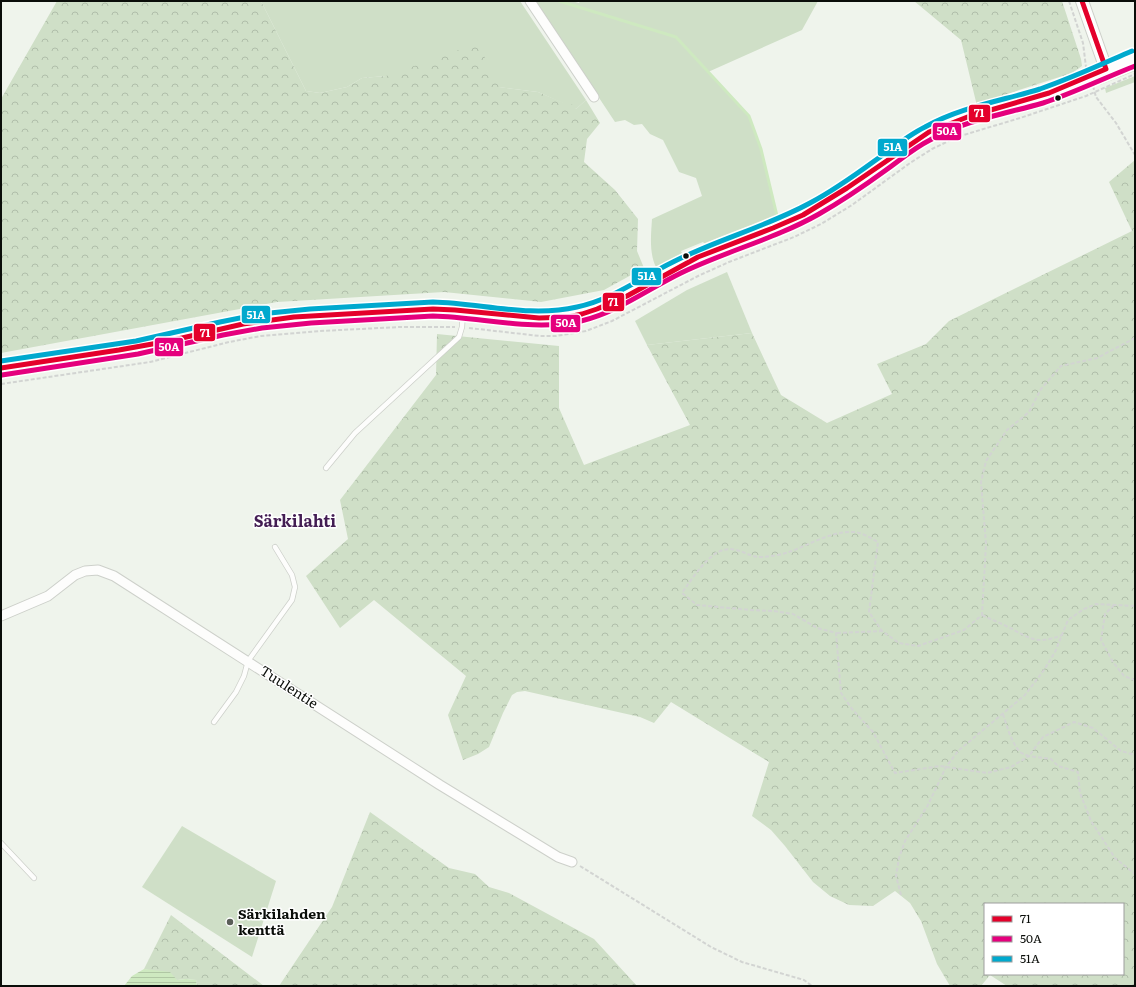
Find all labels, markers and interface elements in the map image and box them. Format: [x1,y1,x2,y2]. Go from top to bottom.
unlabelled marker [1053,93,1063,103]
line badge: 71 [968,104,991,123]
text: 71 [974,104,985,120]
line badge: 50A [932,122,962,141]
text: 50A [936,122,958,138]
line badge: 51A [877,138,908,157]
text: 51A [884,138,903,154]
unlabelled marker [681,251,691,261]
line badge: 51A [631,267,662,286]
text: 51A [638,267,657,283]
line badge: 71 [602,292,625,312]
text: 71 [608,293,619,309]
line badge: 51A [241,305,271,324]
text: 51A [247,306,266,322]
line badge: 50A [550,314,581,333]
text: 50A [555,314,577,330]
line badge: 71 [193,323,216,342]
text: 71 [200,324,211,340]
line badge: 50A [154,337,184,357]
text: 50A [158,338,180,354]
district label: Särkilahti [254,508,336,532]
street label: Tuulentie [256,660,323,712]
place label: Särkilahden kenttä [238,903,326,939]
legend [984,903,1124,975]
text: 71 [1020,909,1031,927]
marker: Särkilahden kenttä [225,917,235,927]
text: 50A [1020,929,1042,947]
text: 51A [1020,949,1040,967]

